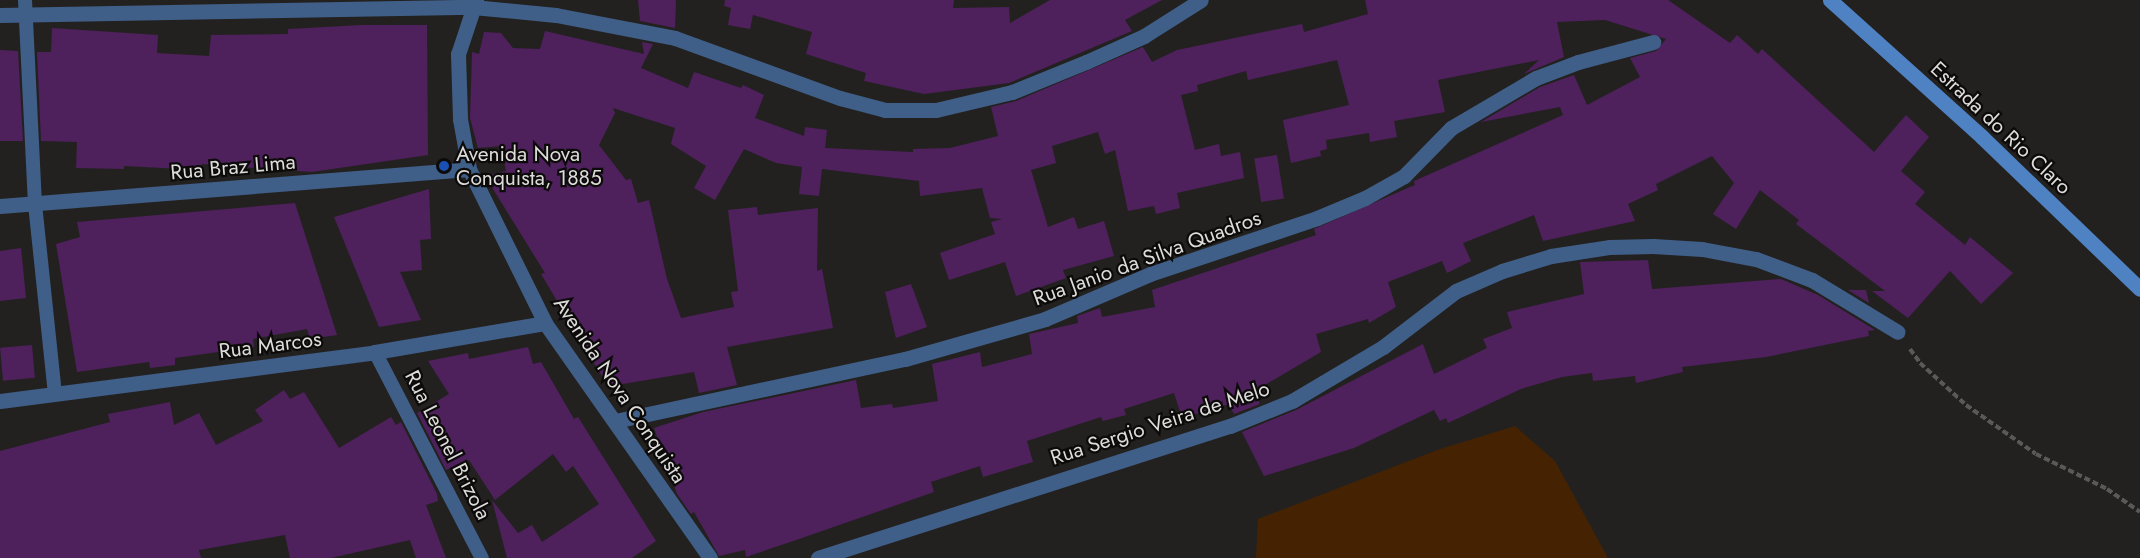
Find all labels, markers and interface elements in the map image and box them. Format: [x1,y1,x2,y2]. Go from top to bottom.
street label: Estrada do Rio Claro [1925,56,2077,200]
place label: Avenida Nova Conquista, 1885 [456,141,602,191]
street label: Rua Braz Lima [169,149,297,185]
marker: Avenida Nova Conquista, 1885 [437,159,451,173]
street label: Rua Janio da Silva Quadros [1030,205,1264,311]
street label: Avenida Nova Conquista [548,292,692,488]
street label: Rua Marcos [217,326,323,364]
street label: Rua Leonel Brizola [400,366,496,524]
street label: Rua Sergio Veira de Melo [1047,376,1273,470]

